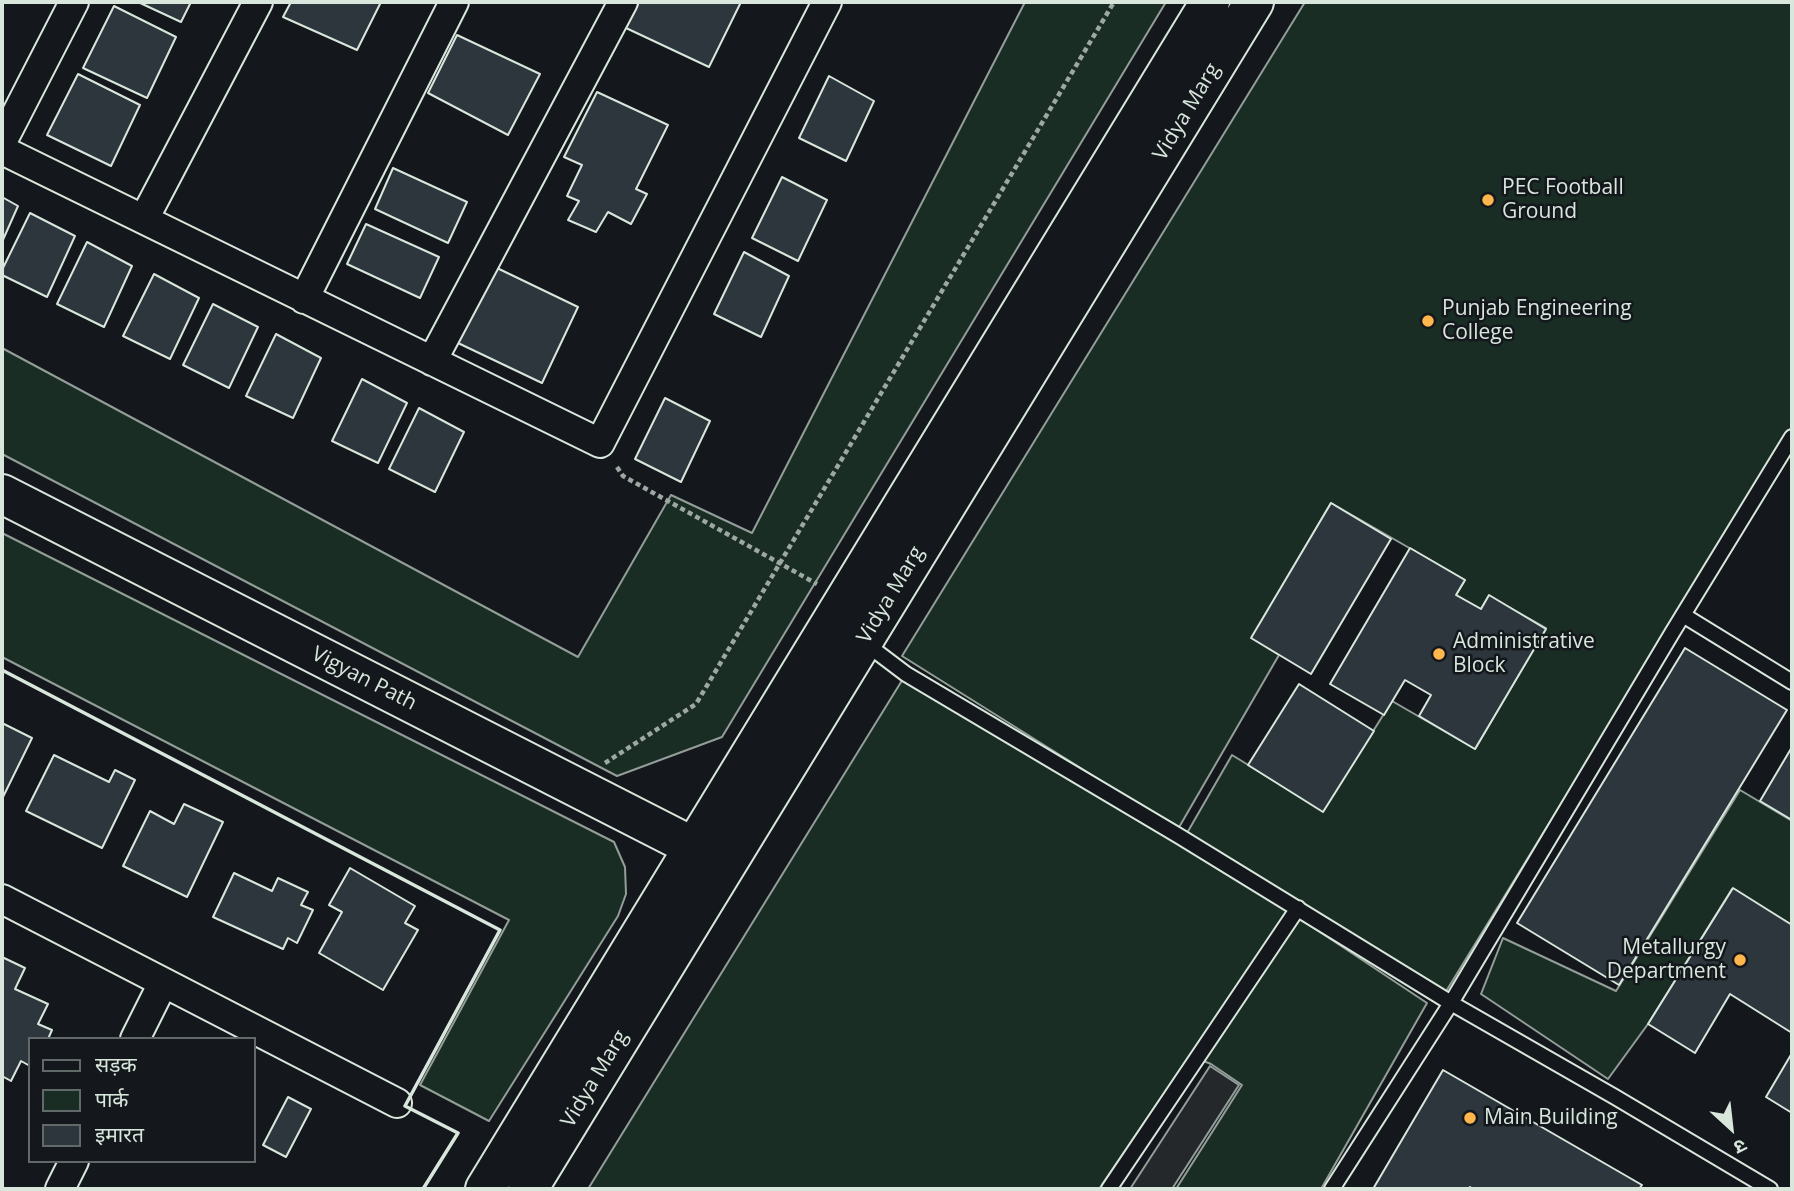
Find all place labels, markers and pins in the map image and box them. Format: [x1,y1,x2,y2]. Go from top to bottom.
place label: PEC Football Ground [1502,175,1624,225]
marker: PEC Football Ground [1480,192,1496,208]
place label: Punjab Engineering College [1442,296,1632,346]
marker: Punjab Engineering College [1420,313,1436,329]
place label: Administrative Block [1453,629,1595,679]
marker: Administrative Block [1431,646,1447,662]
place label: Metallurgy Department [1607,935,1726,985]
marker: Metallurgy Department [1732,952,1748,968]
place label: Main Building [1484,1105,1618,1131]
marker: Main Building [1462,1110,1478,1126]

